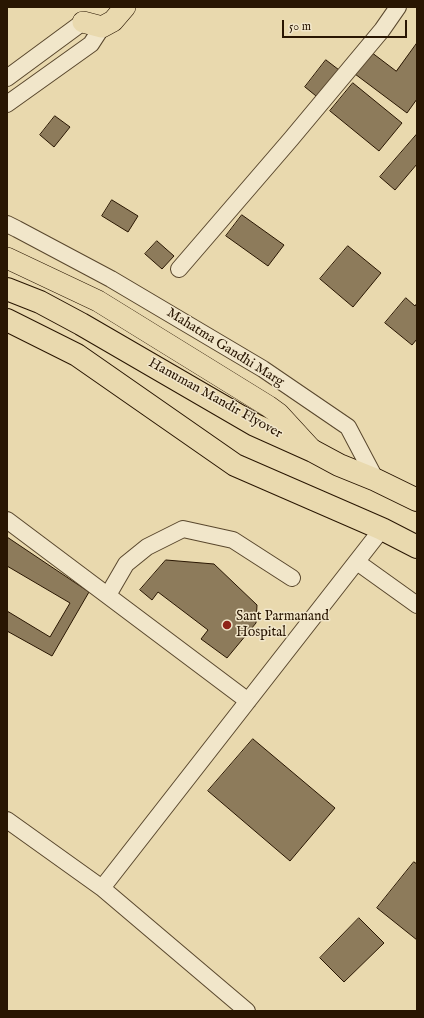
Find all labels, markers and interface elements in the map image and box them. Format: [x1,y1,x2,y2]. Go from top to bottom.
scale bar [284,12,409,38]
text: 50 m [289,19,311,34]
street label: Mahatma Gandhi Marg [163,305,287,391]
street label: Hanuman Mandir Flyover [145,355,285,443]
place label: Sant Parmanand Hospital [236,609,329,642]
marker: Sant Parmanand Hospital [221,619,233,631]

